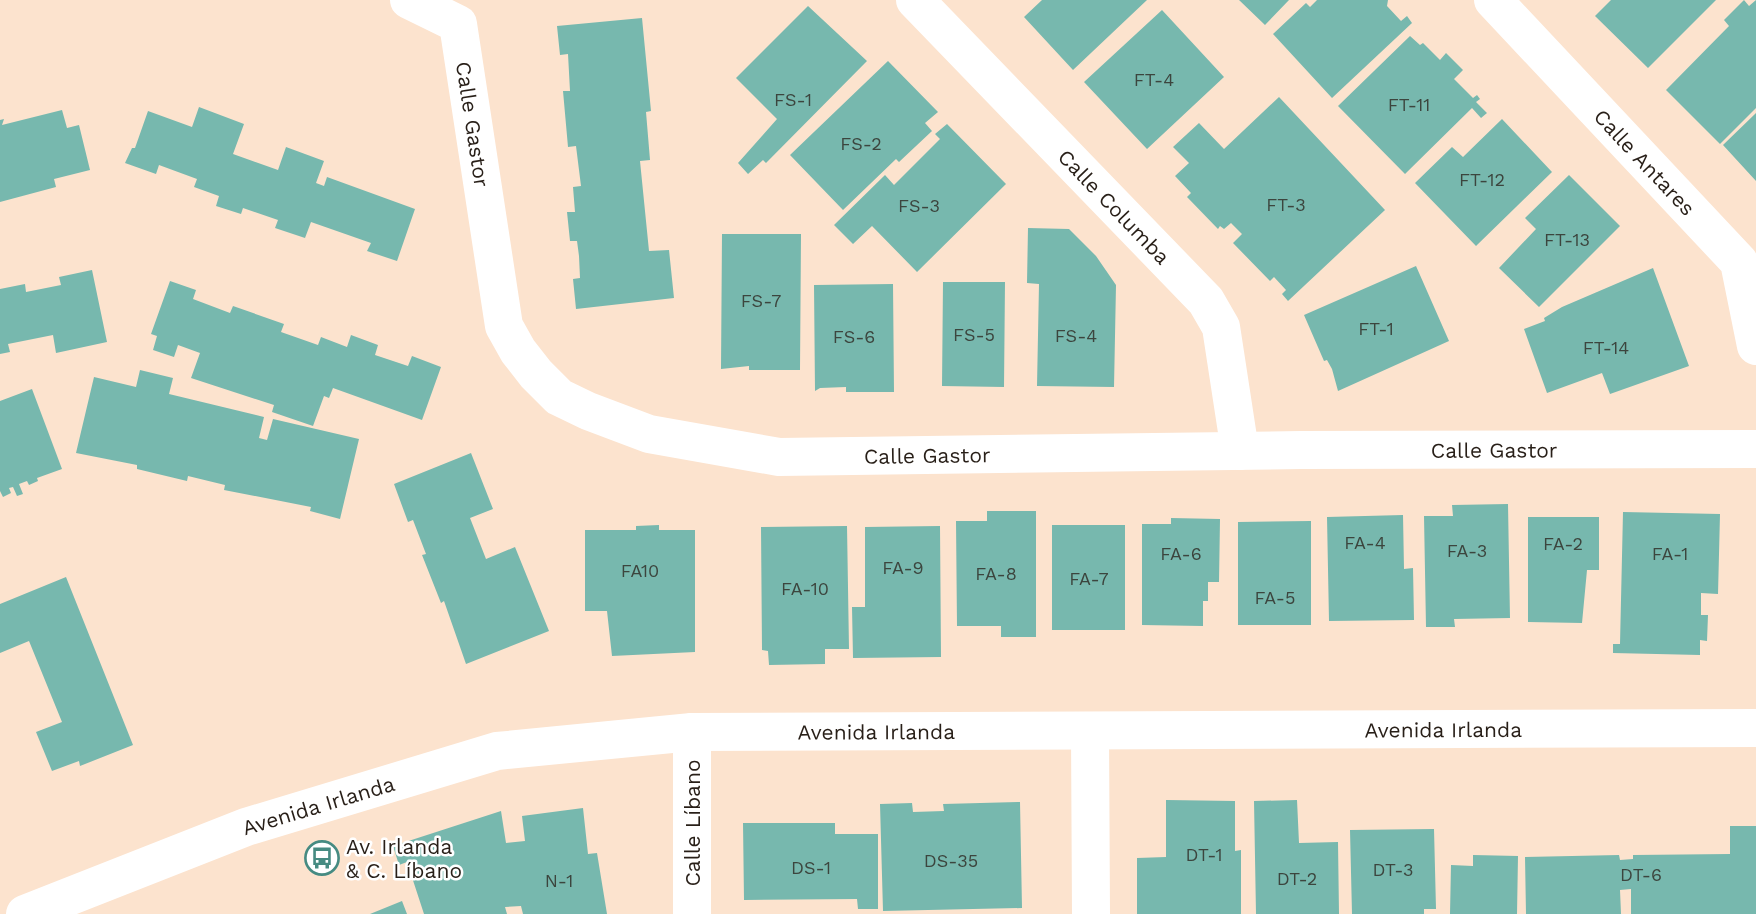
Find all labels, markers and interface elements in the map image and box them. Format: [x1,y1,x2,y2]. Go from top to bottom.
street label: Calle Gastor [451,60,495,189]
house number: FT-4 [1134,69,1174,90]
house number: FS-1 [774,89,812,110]
house number: FT-11 [1388,94,1430,115]
street label: Calle Antares [1589,104,1701,220]
house number: FS-2 [840,133,882,154]
street label: Calle Columba [1053,144,1176,269]
house number: FT-12 [1459,169,1505,190]
house number: FT-3 [1266,194,1306,215]
house number: FS-3 [898,195,940,216]
house number: FT-13 [1544,229,1590,250]
house number: FS-7 [741,290,781,311]
house number: FT-1 [1358,318,1394,339]
house number: FS-5 [953,324,995,345]
house number: FS-4 [1055,325,1097,346]
house number: FS-6 [833,326,875,347]
house number: FT-14 [1583,337,1629,358]
street label: Calle Gastor [1431,437,1558,462]
street label: Calle Gastor [864,442,991,468]
house number: FA-4 [1344,532,1386,553]
house number: FA-2 [1543,533,1583,554]
house number: FA-3 [1447,540,1487,561]
house number: FA-6 [1160,543,1202,564]
house number: FA-1 [1652,543,1688,564]
house number: FA-9 [882,557,924,578]
house number: FA10 [621,560,659,581]
house number: FA-8 [975,563,1017,584]
house number: FA-7 [1069,568,1109,589]
house number: FA-10 [781,578,829,599]
house number: FA-5 [1255,587,1295,608]
street label: Avenida Irlanda [1364,716,1522,742]
street label: Avenida Irlanda [797,719,955,744]
street label: Calle Líbano [680,759,705,887]
street label: Avenida Irlanda [239,770,397,840]
place label: Av. Irlanda & C. Líbano [346,834,462,883]
bus stop icon: Av. Irlanda & C. Líbano [303,839,341,877]
house number: DT-1 [1185,844,1223,865]
house number: DS-35 [924,850,978,871]
house number: DS-1 [791,857,831,878]
house number: DT-3 [1372,859,1414,880]
house number: DT-6 [1620,864,1662,885]
house number: DT-2 [1277,868,1317,889]
house number: N-1 [545,870,573,891]

